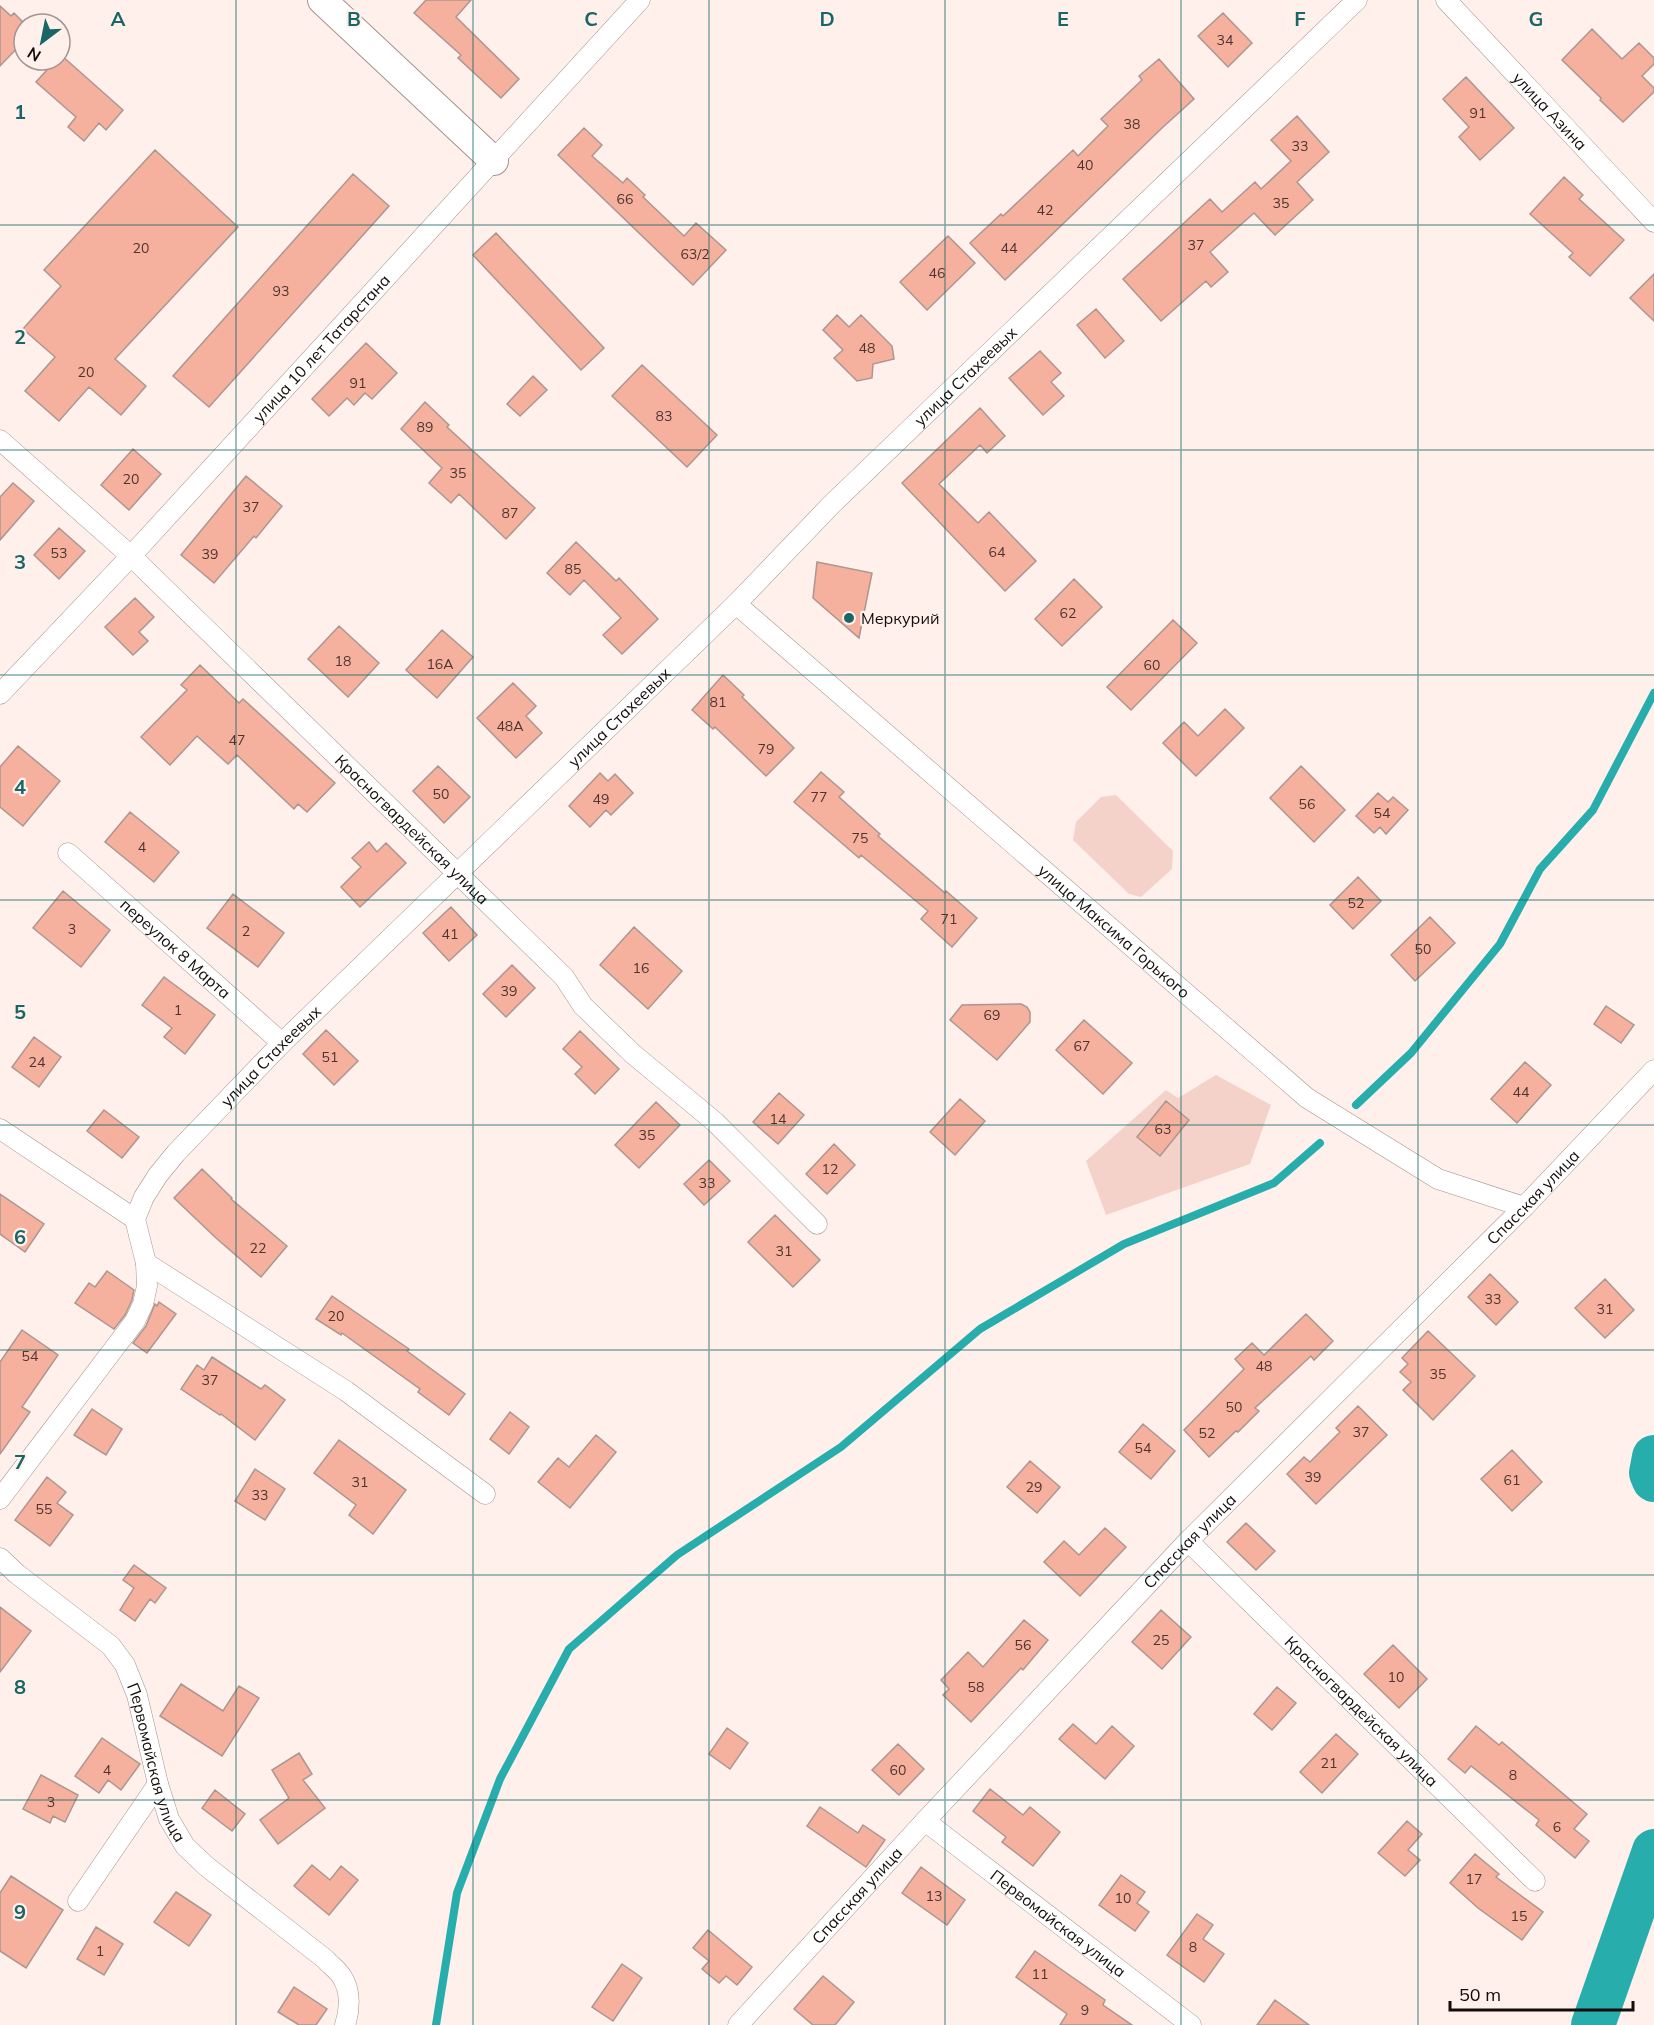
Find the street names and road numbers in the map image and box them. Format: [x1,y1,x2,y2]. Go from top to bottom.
street label: улица Азина [1509,68,1591,154]
street label: улица 10 лет Татарстана [249,270,394,426]
street label: улица Стахеевых [910,322,1021,430]
street label: улица Стахеевых [564,663,675,771]
street label: Красногвардейская улица [331,750,493,909]
street label: улица Максима Горького [1034,860,1194,1002]
street label: переулок 8 Марта [116,894,235,1003]
street label: улица Стахеевых [216,1001,325,1111]
street label: Спасская улица [1482,1145,1583,1249]
street label: Спасская улица [1139,1489,1240,1592]
street label: Красногвардейская улица [1281,1632,1442,1791]
street label: Первомайская улица [123,1680,190,1845]
street label: Спасская улица [808,1843,906,1948]
street label: Первомайская улица [987,1865,1130,1981]

